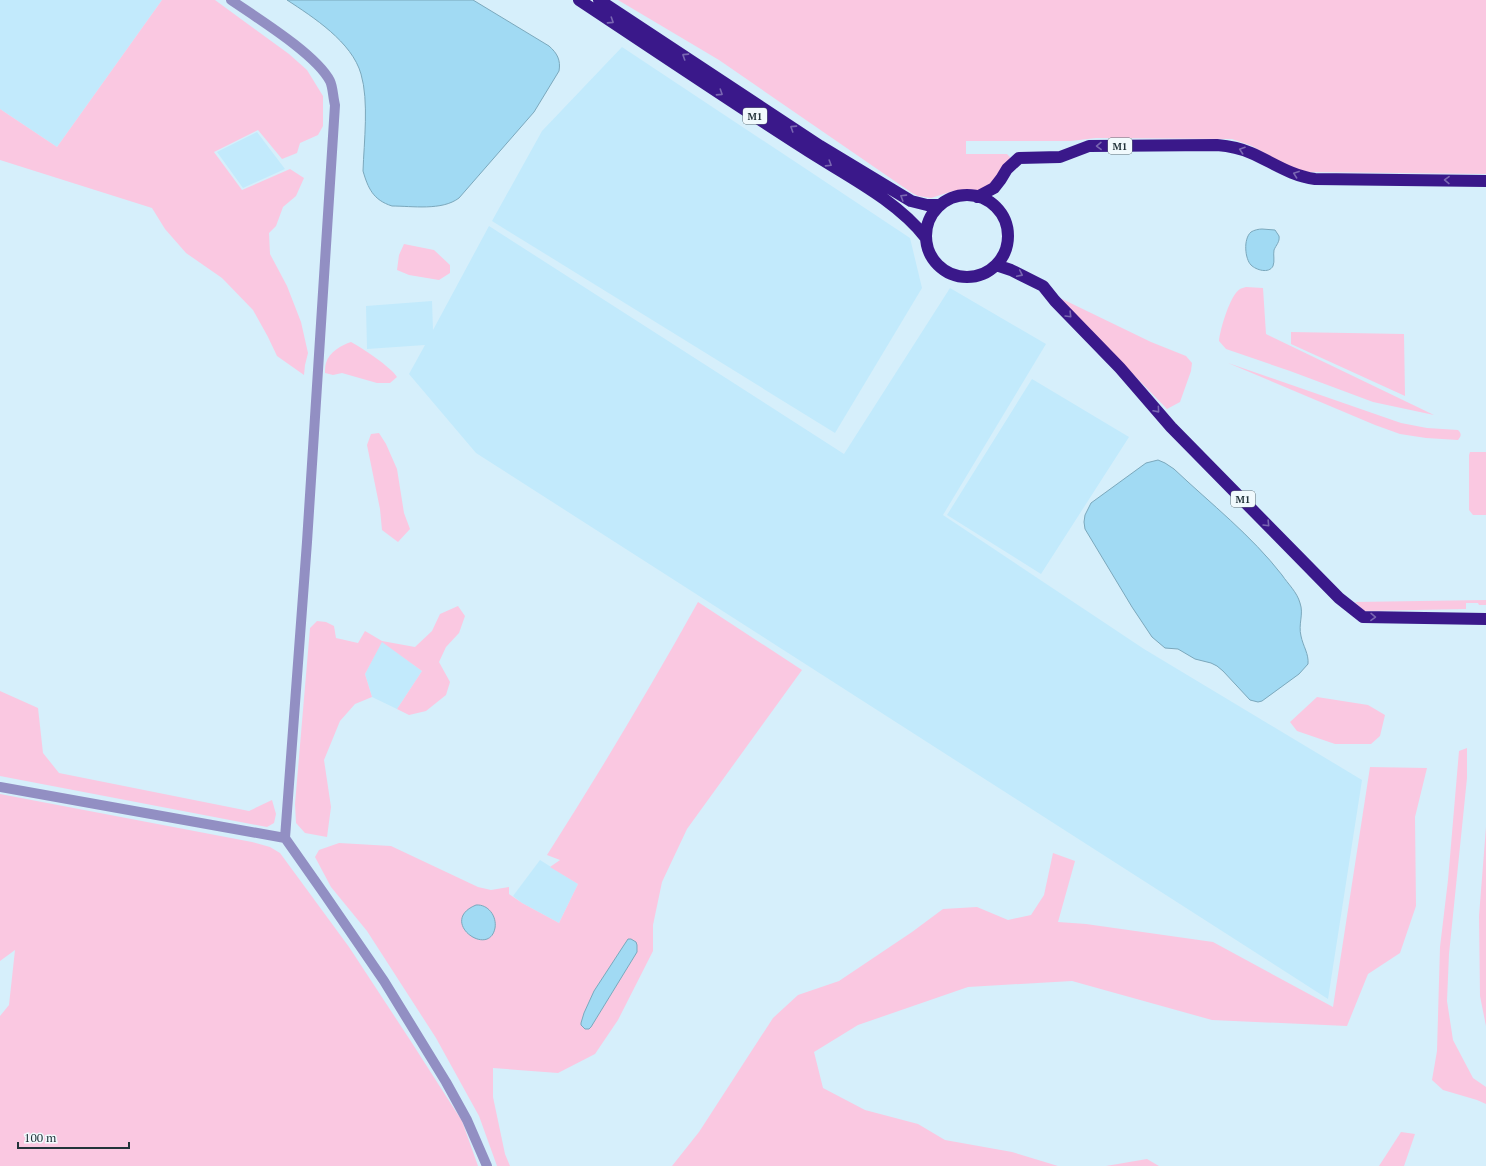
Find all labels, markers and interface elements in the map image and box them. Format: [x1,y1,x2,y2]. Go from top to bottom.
one-way arrow [607,17,614,24]
one-way arrow [682,54,689,61]
one-way arrow [716,88,723,96]
road number: М1 [743,108,767,124]
one-way arrow [790,125,797,133]
road number: М1 [1108,138,1132,154]
one-way arrow [1096,142,1102,150]
one-way arrow [1239,146,1246,155]
one-way arrow [825,159,832,167]
one-way arrow [1292,171,1299,179]
one-way arrow [1444,176,1450,184]
one-way arrow [900,194,907,201]
one-way arrow [1015,269,1023,277]
one-way arrow [1064,310,1071,318]
one-way arrow [1152,406,1159,413]
road number: М1 [1231,491,1255,507]
one-way arrow [1262,519,1270,527]
one-way arrow [1370,613,1376,622]
scale bar [18,1124,129,1150]
text: 100 m [24,1130,57,1145]

